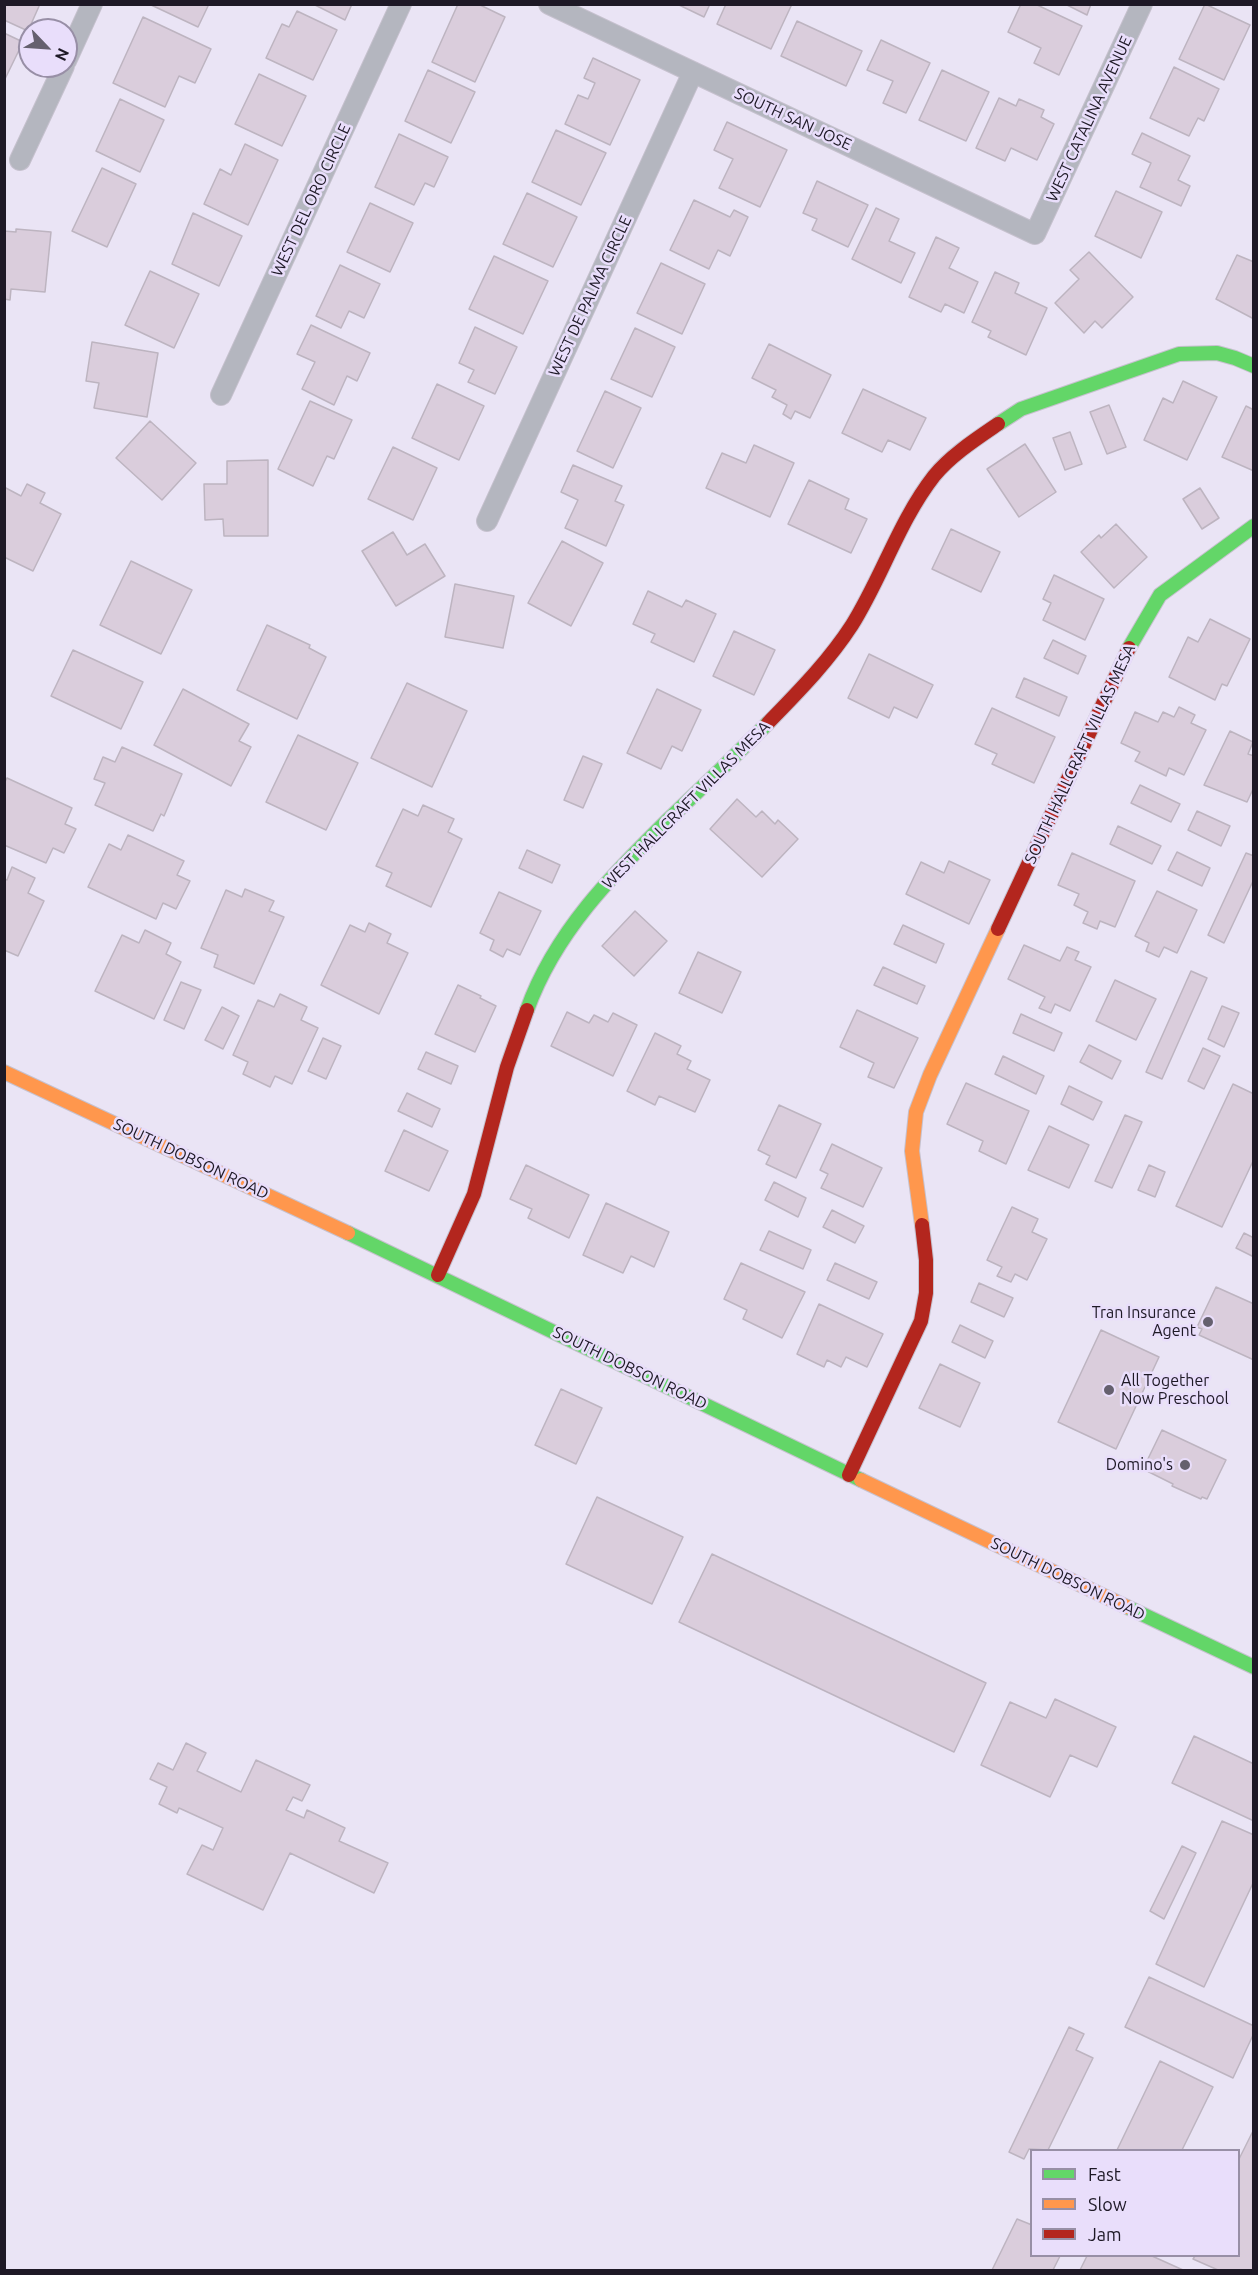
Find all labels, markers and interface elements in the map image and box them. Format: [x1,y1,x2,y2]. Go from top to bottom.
north arrow [18,18,78,78]
street label: WEST CATALINA AVENUE [1042,33,1136,205]
text: N [52,46,73,64]
street label: SOUTH SAN JOSE [731,83,855,155]
street label: WEST DEL ORO CIRCLE [267,121,355,279]
street label: WEST DE PALMA CIRCLE [544,213,636,379]
street label: SOUTH HALLCRAFT VILLAS MESA [1021,641,1139,867]
street label: WEST HALLCRAFT VILLAS MESA [598,717,774,893]
street label: SOUTH DOBSON ROAD [110,1115,272,1203]
place label: Tran Insurance Agent [1092,1303,1196,1341]
marker: Tran Insurance Agent [1201,1315,1215,1329]
street label: SOUTH DOBSON ROAD [550,1322,710,1414]
place label: All Together Now Preschool [1121,1371,1229,1409]
marker: All Together Now Preschool [1102,1383,1116,1397]
place label: Domino's [1106,1455,1173,1475]
marker: Domino's [1178,1458,1192,1472]
street label: SOUTH DOBSON ROAD [988,1533,1148,1625]
legend [1030,2149,1240,2257]
text: Fast [1088,2164,1121,2184]
text: Slow [1088,2194,1127,2214]
text: Jam [1088,2224,1122,2244]

